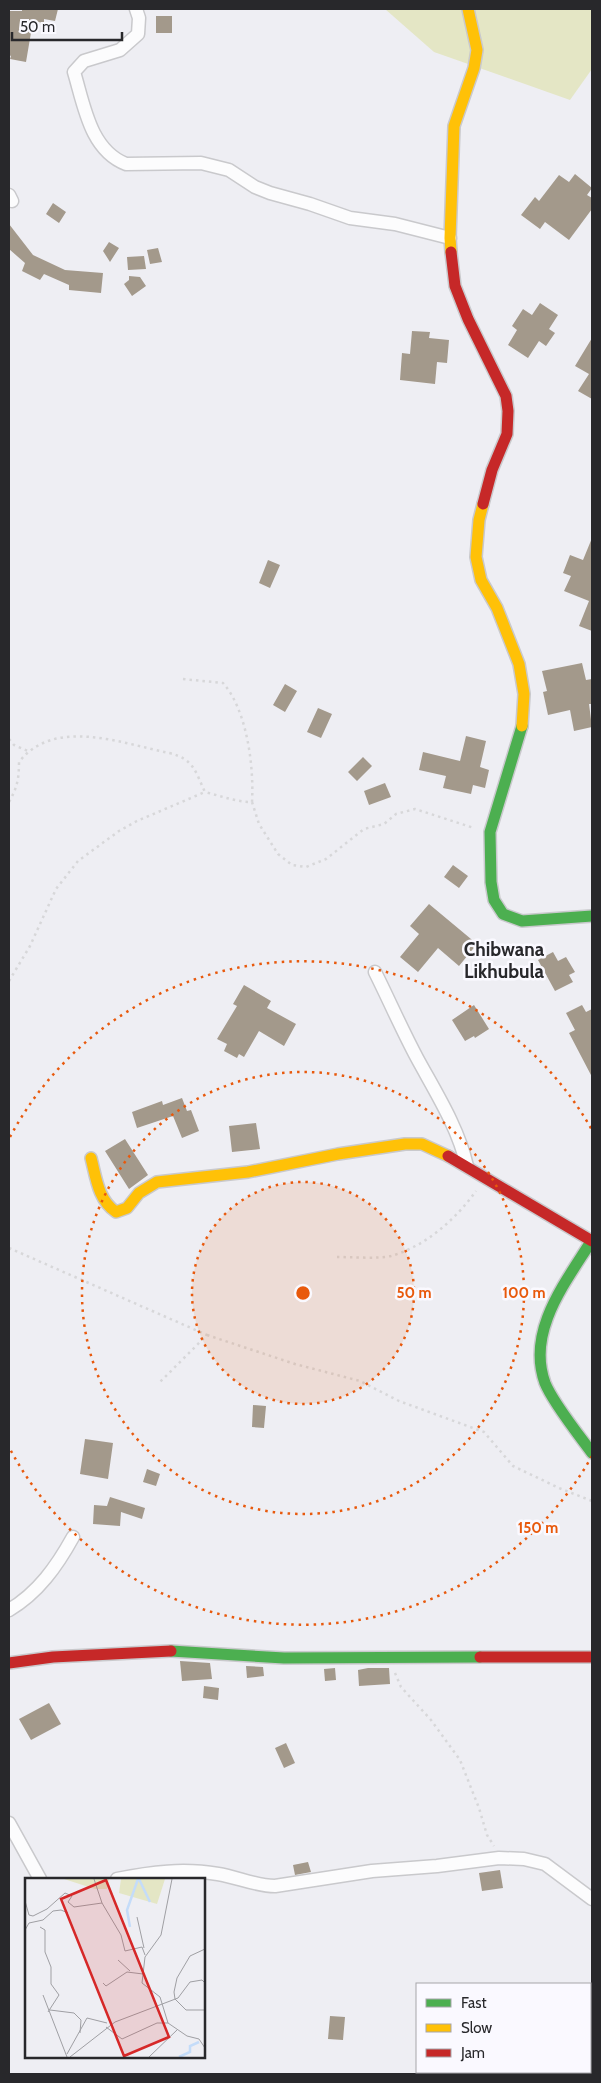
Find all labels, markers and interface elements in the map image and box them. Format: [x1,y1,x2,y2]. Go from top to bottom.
scale bar [12,10,122,42]
text: 50 m [20,18,55,36]
district label: Chibwana Likhubula [464,938,545,983]
centre of rings [294,1284,312,1302]
text: 50 m [396,1284,432,1302]
text: 100 m [502,1284,546,1302]
text: 150 m [518,1519,558,1537]
inset map [25,1878,205,2058]
legend [416,1983,591,2073]
text: Fast [461,1994,486,2012]
text: Slow [461,2019,492,2037]
text: Jam [460,2044,485,2062]

